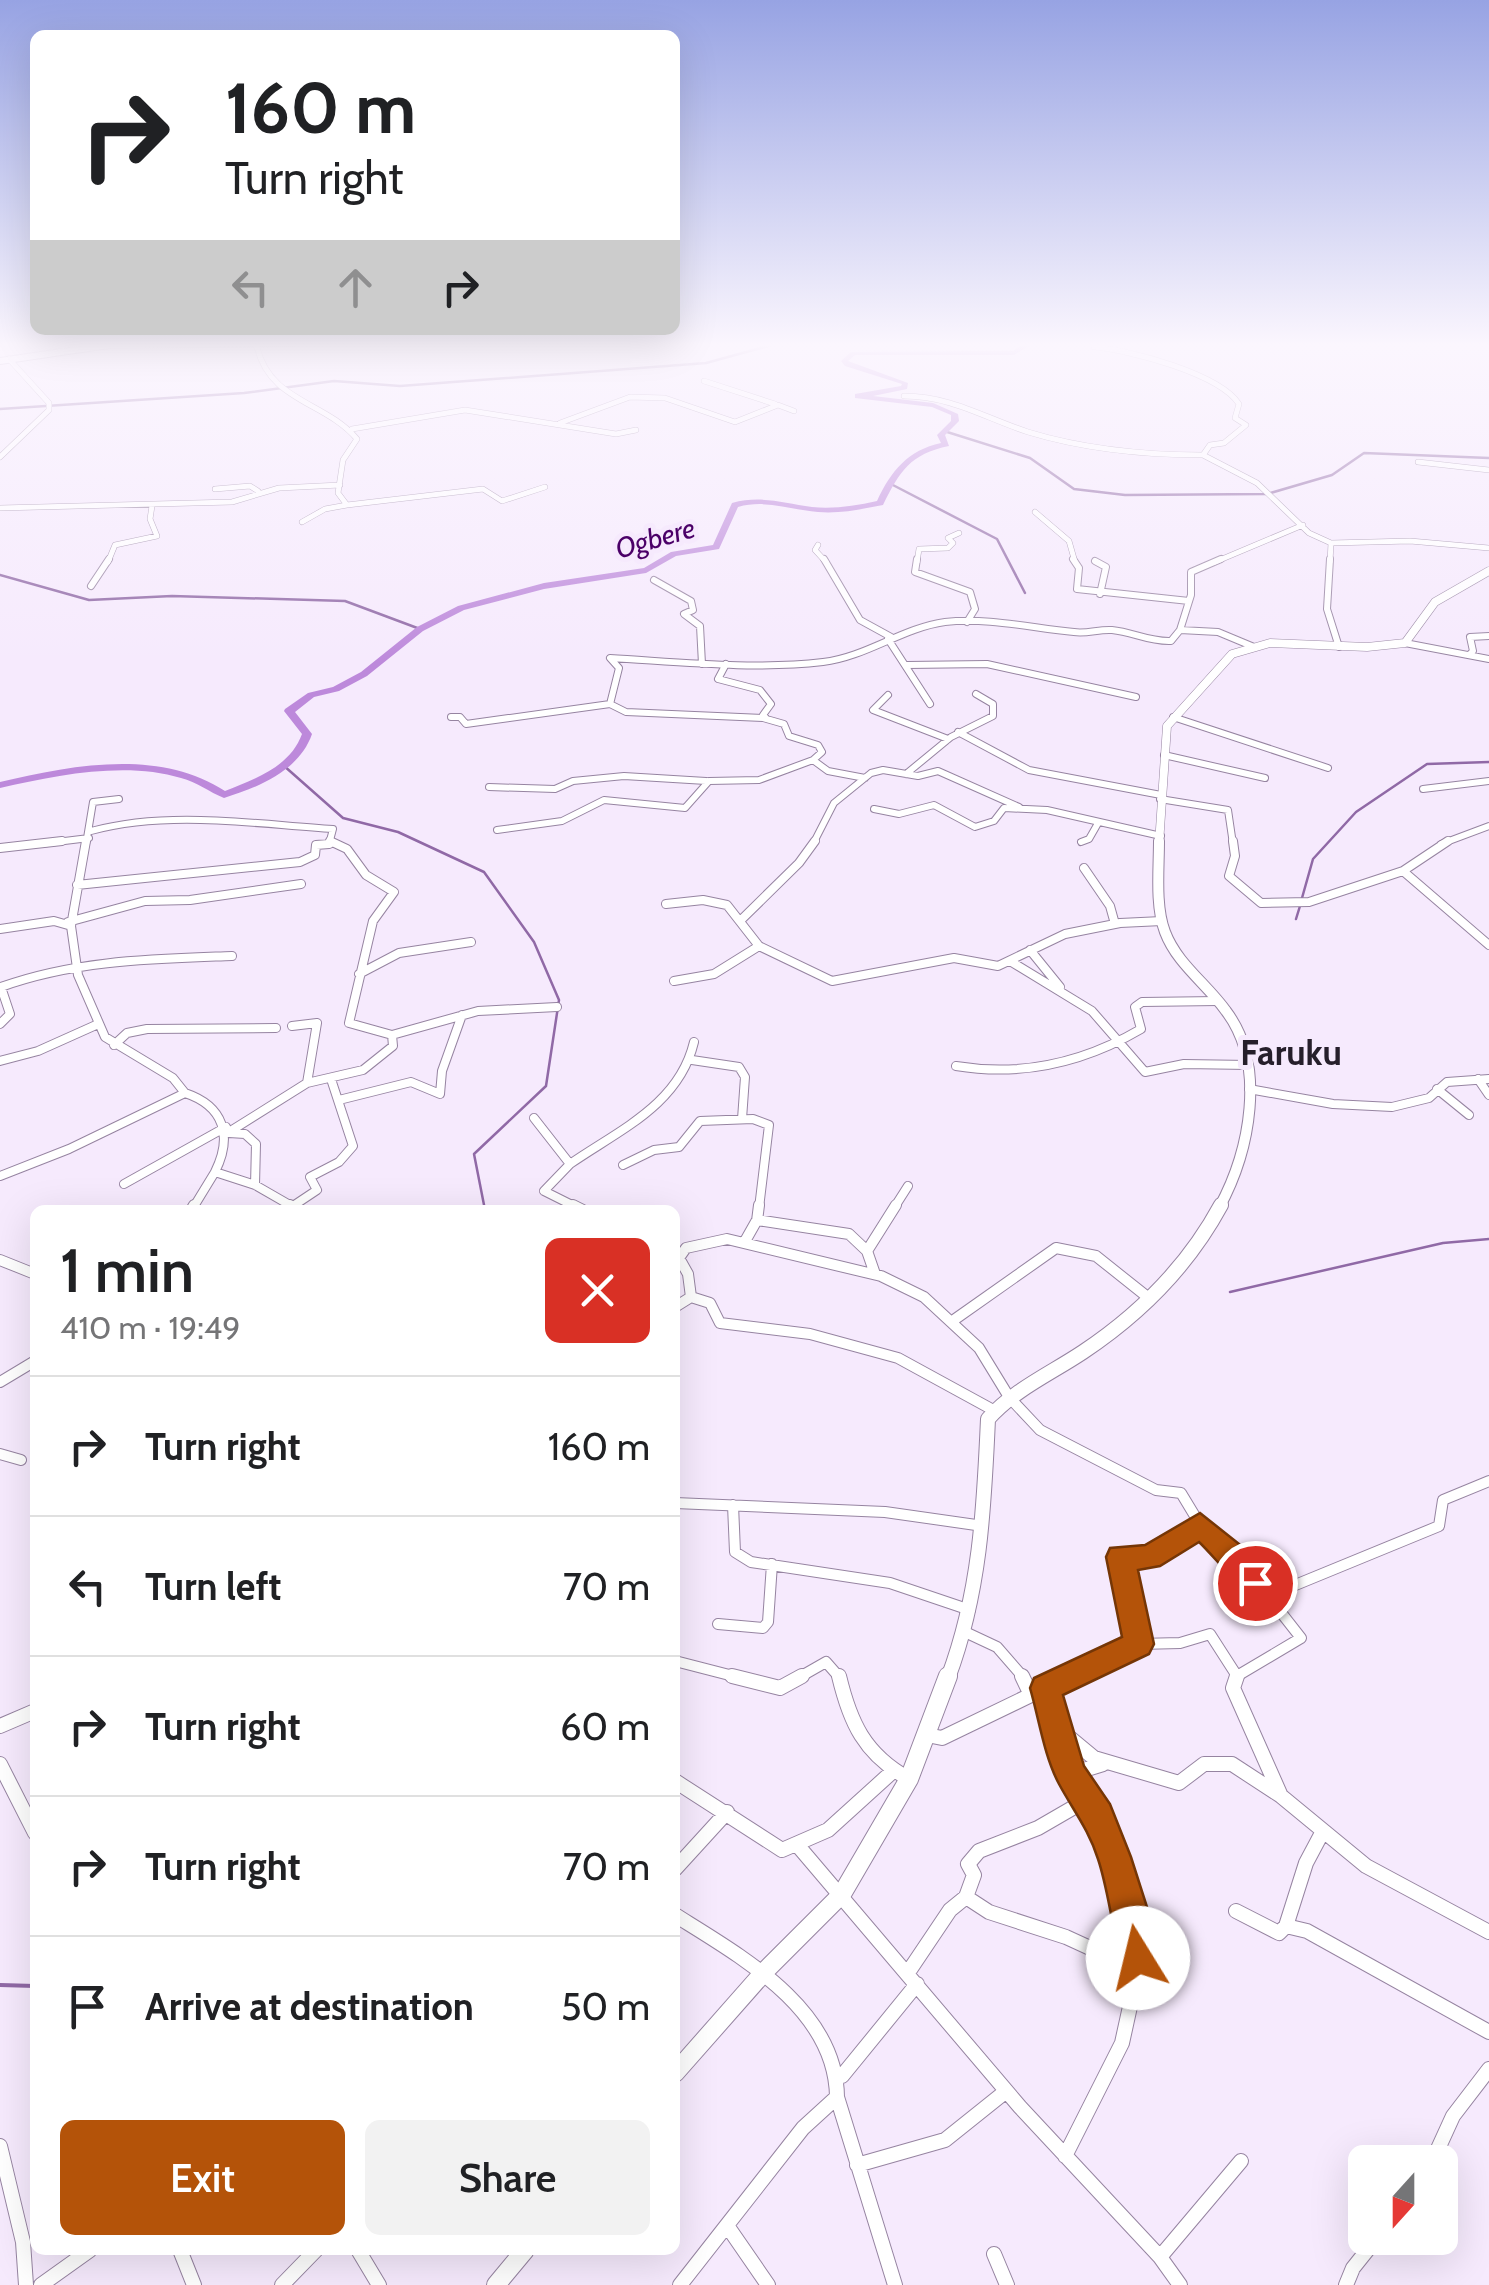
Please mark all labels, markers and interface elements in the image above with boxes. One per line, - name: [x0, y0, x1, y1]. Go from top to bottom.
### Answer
- text: 160 m: [225, 65, 416, 151]
- icon: right: [60, 70, 190, 200]
- text: Turn right: [225, 151, 404, 205]
- icon: left: [223, 260, 278, 315]
- icon: ahead: [328, 260, 383, 315]
- icon: right: [433, 260, 488, 315]
- water label: Ogbere: [611, 510, 699, 566]
- district label: Faruku: [1240, 1031, 1342, 1074]
- text: 1 min: [60, 1234, 194, 1307]
- button: close: [545, 1238, 650, 1343]
- text: 410 m · 19:49: [60, 1308, 240, 1347]
- icon: right: [60, 1419, 115, 1474]
- text: Turn right: [145, 1423, 301, 1470]
- text: 160 m: [548, 1423, 650, 1470]
- pin: [1213, 1541, 1298, 1626]
- icon: arrive: [1228, 1556, 1283, 1611]
- icon: left: [60, 1559, 115, 1614]
- text: Turn left: [145, 1563, 281, 1610]
- text: 70 m: [563, 1563, 650, 1610]
- icon: right: [60, 1699, 115, 1754]
- text: Turn right: [145, 1703, 301, 1750]
- text: 60 m: [560, 1703, 650, 1750]
- icon: right: [60, 1839, 115, 1894]
- text: Turn right: [145, 1843, 301, 1890]
- text: 70 m: [563, 1843, 650, 1890]
- position arrow: [1086, 1906, 1190, 2010]
- icon: arrive: [60, 1979, 115, 2034]
- text: Arrive at destination: [145, 1983, 474, 2030]
- text: 50 m: [561, 1983, 650, 2030]
- button: Exit: [60, 2120, 345, 2235]
- button: Share: [365, 2120, 650, 2235]
- north arrow: [1348, 2145, 1458, 2255]
- map controls: [1348, 2145, 1458, 2255]

